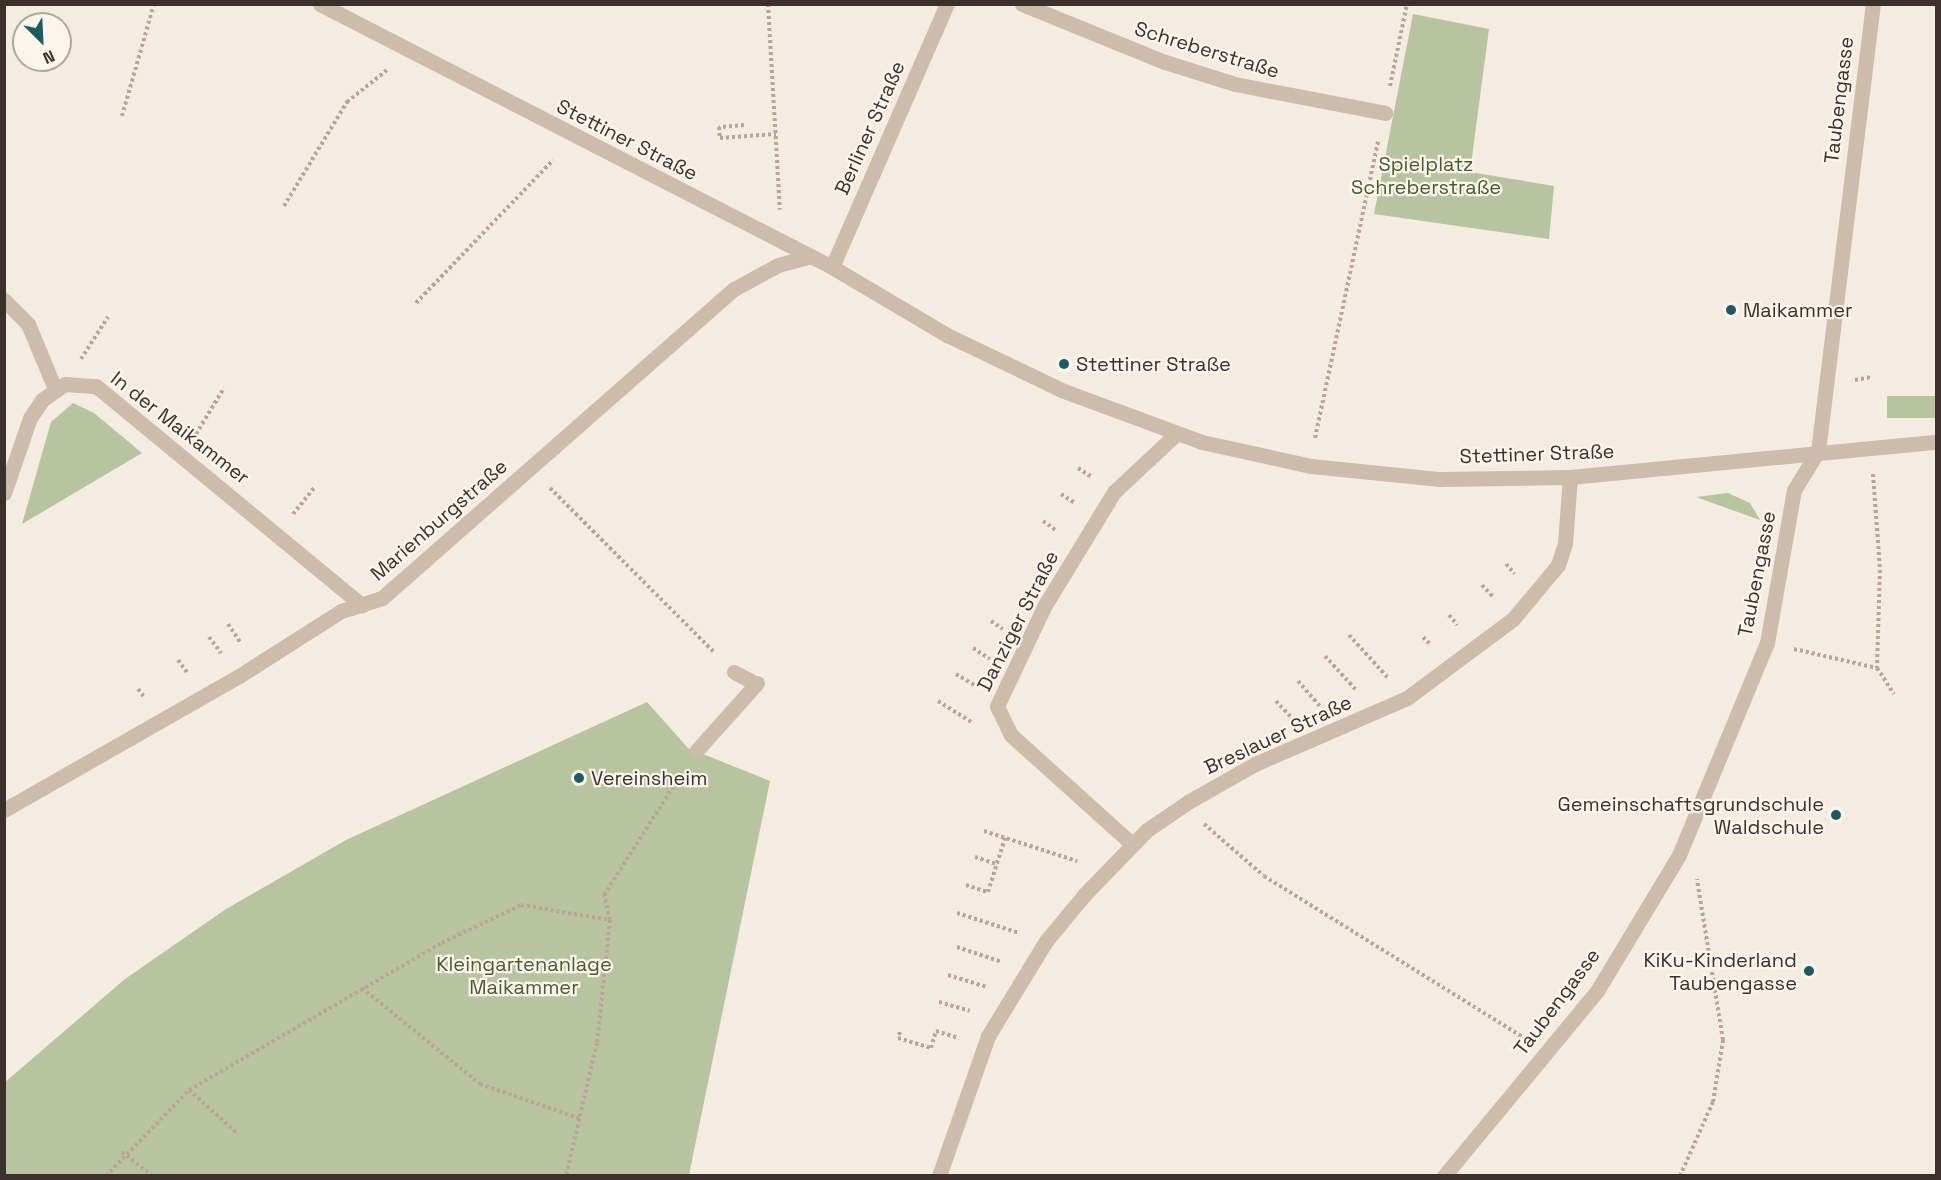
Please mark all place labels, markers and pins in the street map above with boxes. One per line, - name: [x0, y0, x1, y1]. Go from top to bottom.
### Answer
- place label: Maikammer: [1743, 298, 1853, 322]
- marker: Maikammer: [1724, 303, 1738, 317]
- place label: Stettiner Straße: [1076, 352, 1231, 376]
- marker: Stettiner Straße: [1057, 357, 1071, 371]
- place label: Vereinsheim: [591, 766, 707, 790]
- marker: Vereinsheim: [572, 771, 586, 785]
- place label: Gemeinschaftsgrundschule Waldschule: [1558, 792, 1824, 839]
- marker: Gemeinschaftsgrundschule Waldschule: [1829, 808, 1843, 822]
- place label: KiKu-Kinderland Taubengasse: [1643, 948, 1797, 995]
- marker: KiKu-Kinderland Taubengasse: [1802, 964, 1816, 978]

